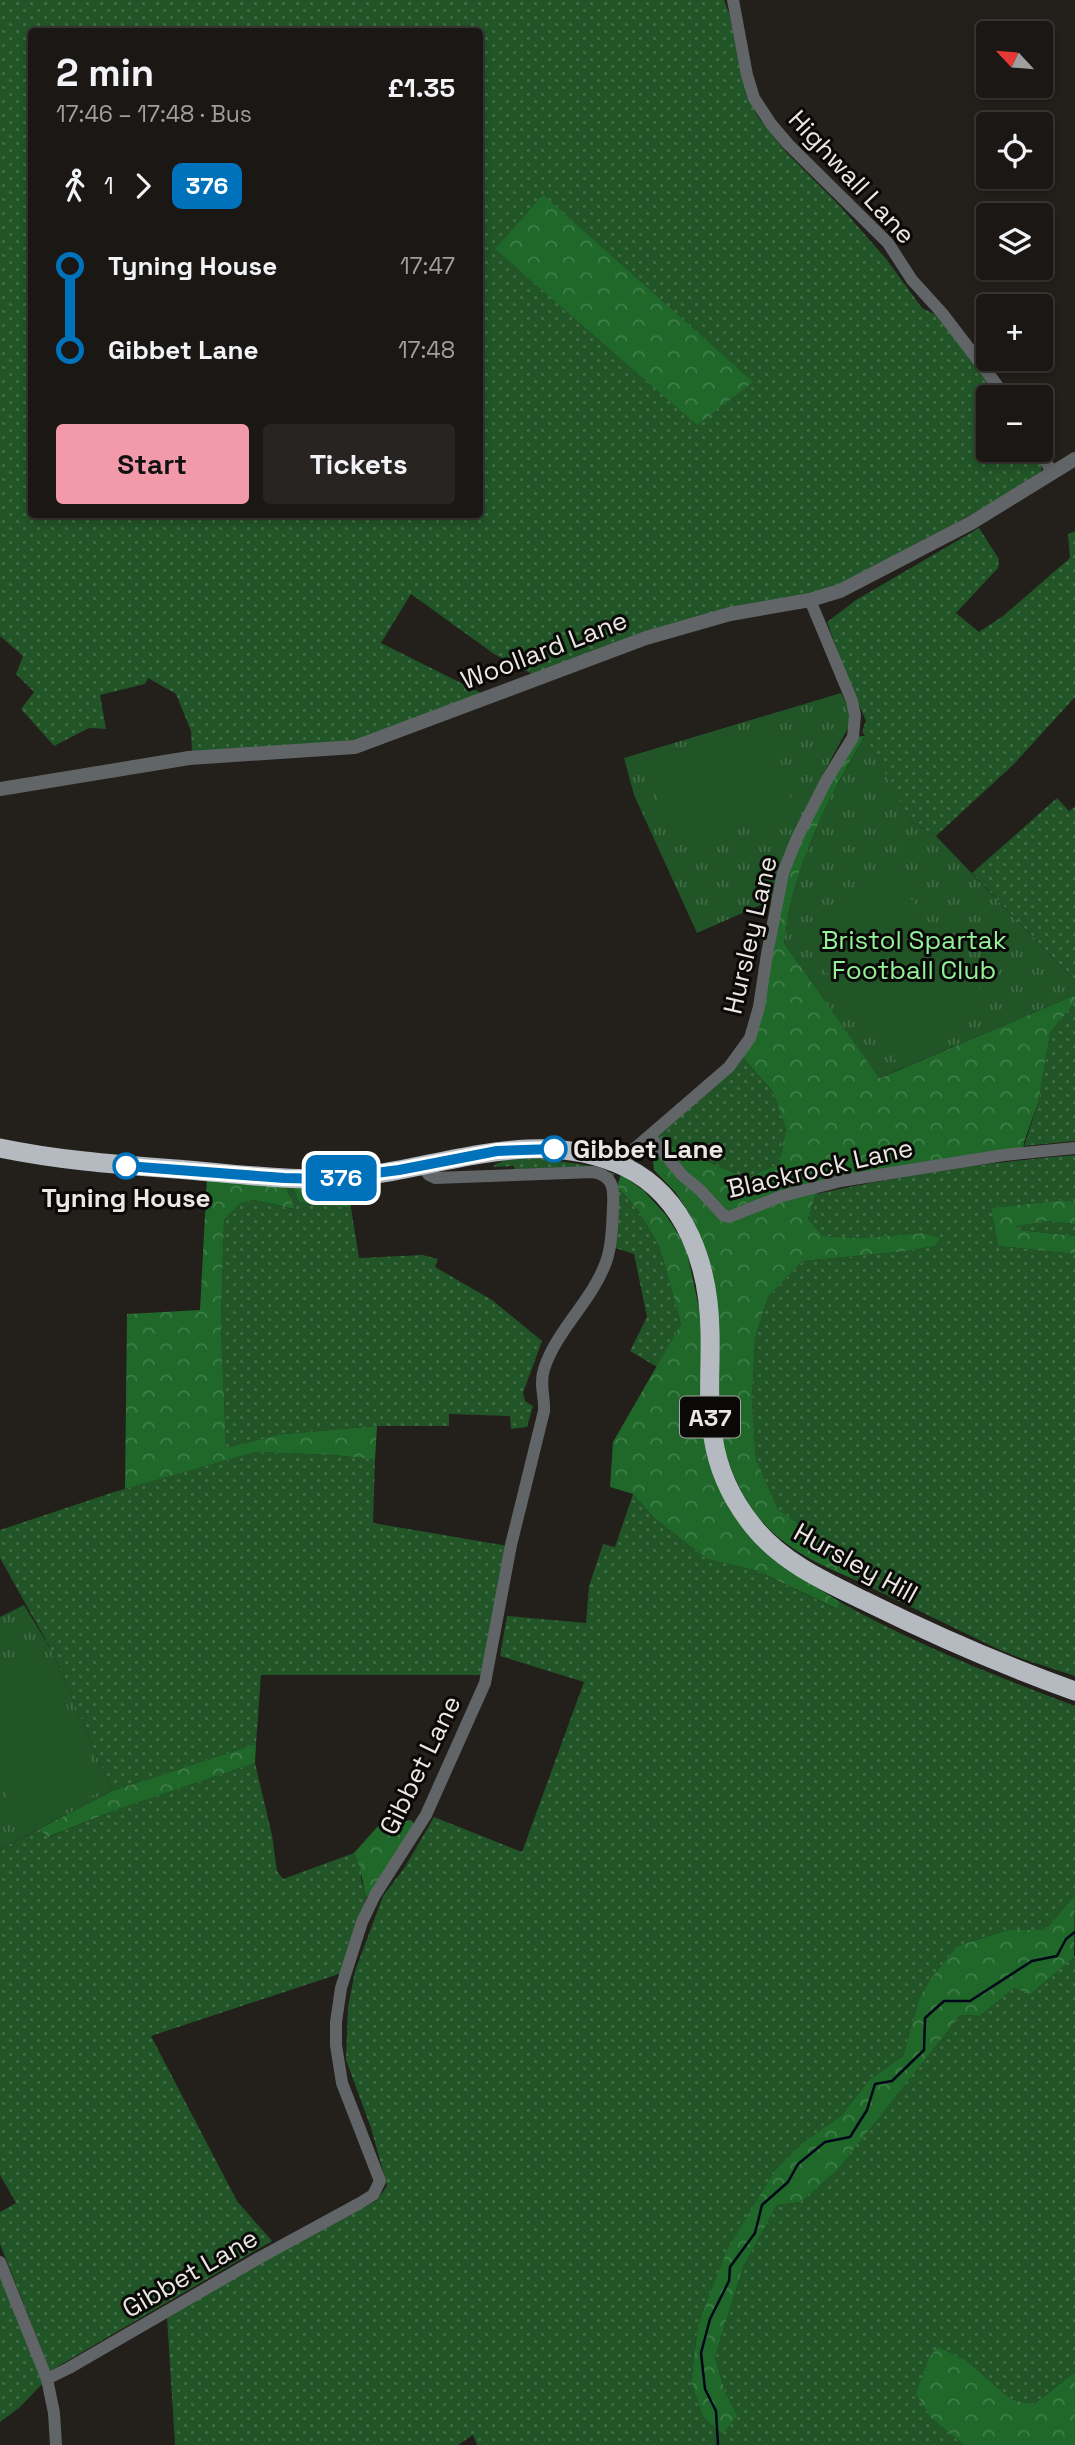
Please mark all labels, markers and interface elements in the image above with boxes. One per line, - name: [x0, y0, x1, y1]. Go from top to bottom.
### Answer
- north arrow: [976, 21, 1054, 98]
- map controls: [976, 21, 1053, 462]
- text: 2 min: [56, 49, 154, 97]
- text: £1.35: [388, 71, 455, 105]
- text: 17:46 – 17:48 · Bus: [56, 99, 252, 129]
- street label: Highwall Lane: [781, 103, 923, 251]
- button: locate: [976, 112, 1053, 189]
- icon: walk: [56, 167, 94, 205]
- icon: forward: [124, 167, 162, 205]
- text: 376: [186, 170, 228, 201]
- text: 1: [104, 171, 114, 201]
- button: layers: [976, 203, 1053, 280]
- text: Tyning House: [108, 249, 277, 283]
- text: 17:47: [400, 251, 455, 281]
- button: +: [976, 294, 1053, 371]
- text: Gibbet Lane: [108, 333, 259, 367]
- text: 17:48: [398, 335, 455, 365]
- button: −: [976, 385, 1053, 462]
- button: Start: [56, 424, 249, 504]
- button: Tickets: [263, 424, 455, 504]
- street label: Woollard Lane: [456, 603, 632, 697]
- street label: Hursley Lane: [715, 853, 785, 1017]
- park label: Bristol Spartak Football Club: [821, 923, 1007, 987]
- street label: Blackrock Lane: [724, 1130, 916, 1206]
- place label: Gibbet Lane: [573, 1132, 724, 1166]
- marker: Gibbet Lane: [541, 1136, 567, 1162]
- marker: Tyning House: [113, 1153, 139, 1179]
- line badge: 376: [301, 1155, 381, 1201]
- text: 376: [320, 1162, 362, 1193]
- place label: Tyning House: [41, 1181, 211, 1215]
- road number: A37: [680, 1396, 740, 1437]
- street label: Hursley Hill: [788, 1515, 924, 1611]
- street label: Gibbet Lane: [372, 1690, 468, 1840]
- street label: Gibbet Lane: [116, 2221, 264, 2325]

